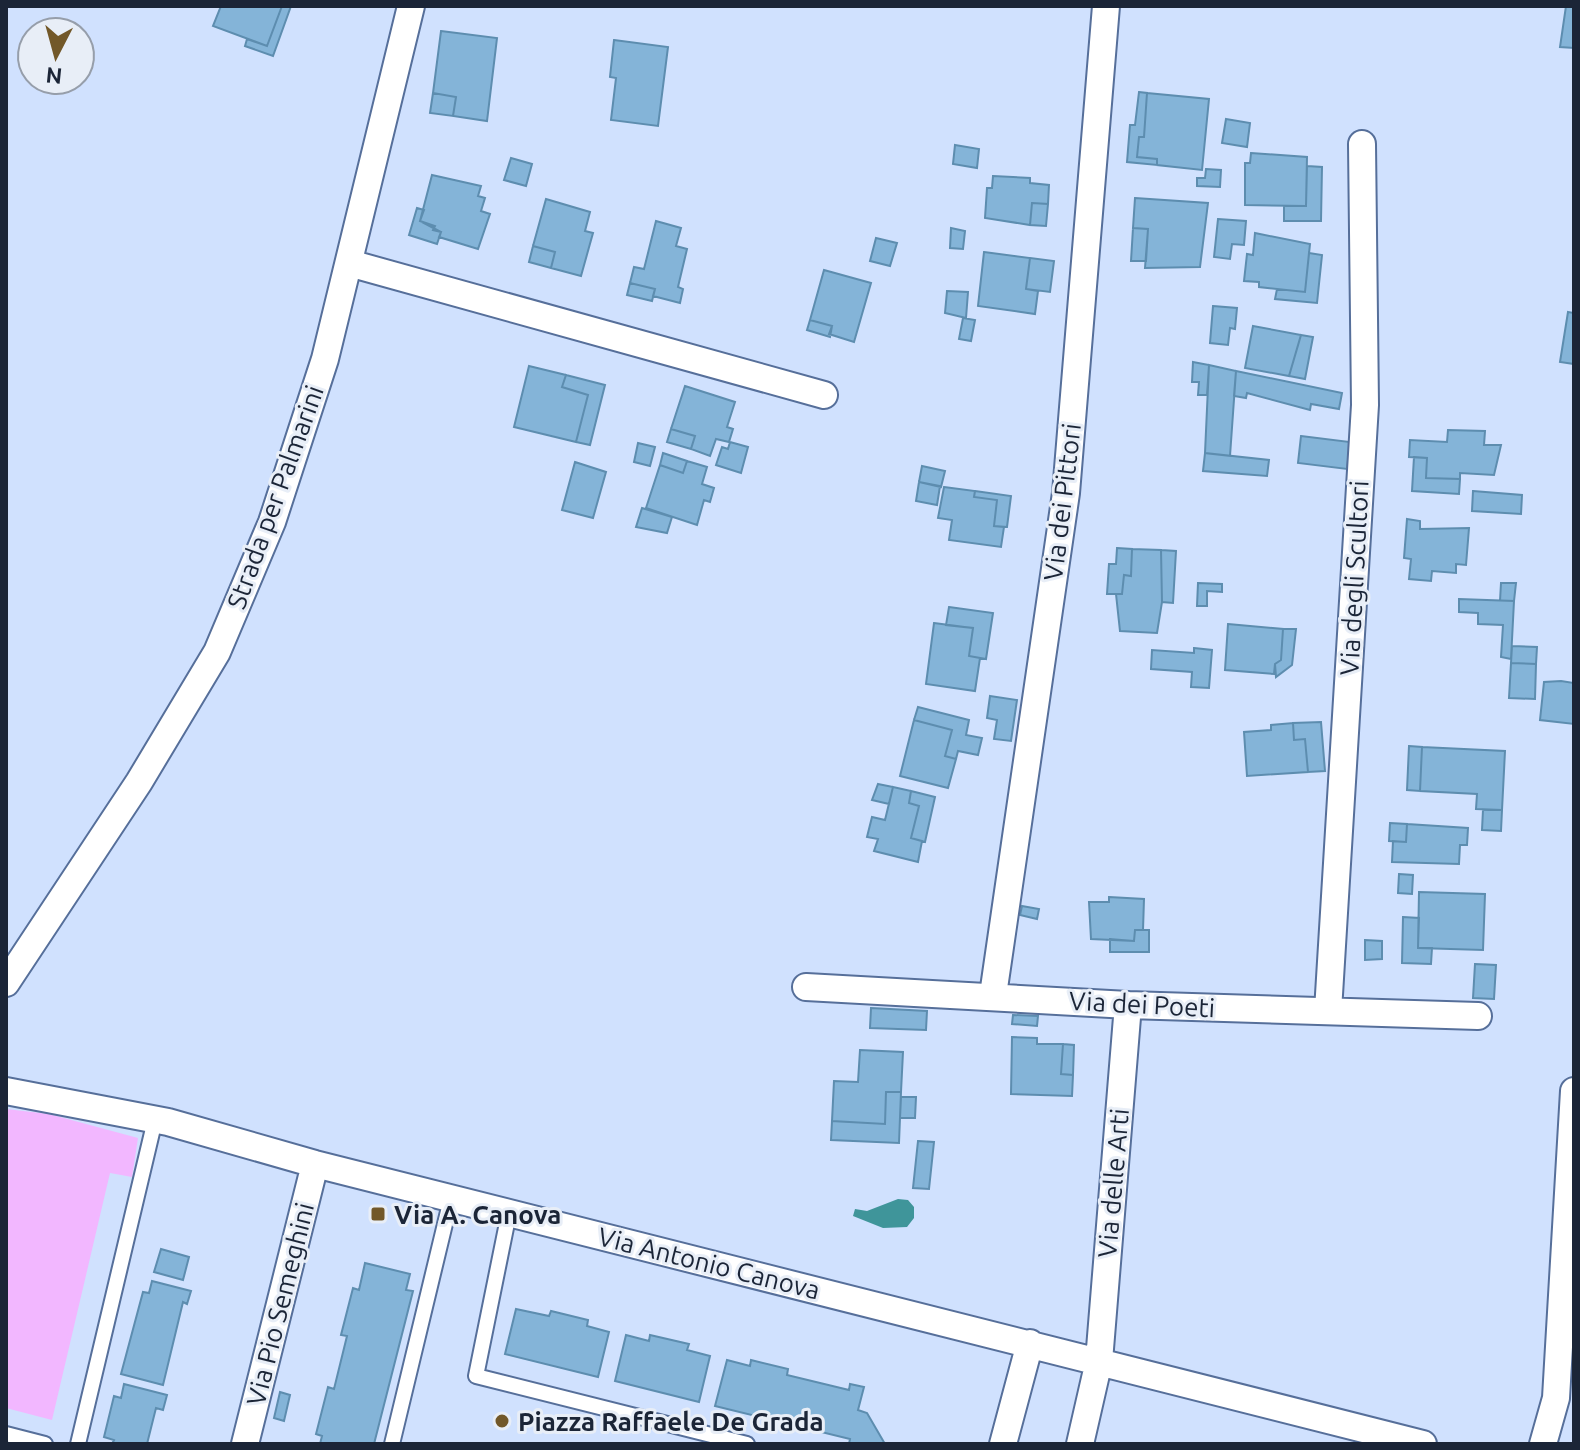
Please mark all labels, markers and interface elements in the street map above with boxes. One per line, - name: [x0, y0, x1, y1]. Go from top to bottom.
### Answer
- north arrow: [16, 16, 96, 96]
- text: N: [44, 63, 63, 90]
- street label: Strada per Palmarini: [221, 381, 329, 613]
- street label: Via dei Pittori: [1038, 422, 1086, 582]
- street label: Via degli Scultori: [1334, 480, 1374, 676]
- street label: Via dei Poeti: [1068, 986, 1216, 1022]
- street label: Via delle Arti: [1092, 1107, 1134, 1259]
- street label: Via Pio Semeghini: [241, 1200, 319, 1408]
- place label: Via A. Canova: [394, 1200, 562, 1229]
- marker: Via A. Canova: [369, 1205, 387, 1223]
- street label: Via Antonio Canova: [595, 1221, 823, 1305]
- place label: Piazza Raffaele De Grada: [518, 1407, 824, 1436]
- marker: Piazza Raffaele De Grada: [493, 1412, 511, 1430]

